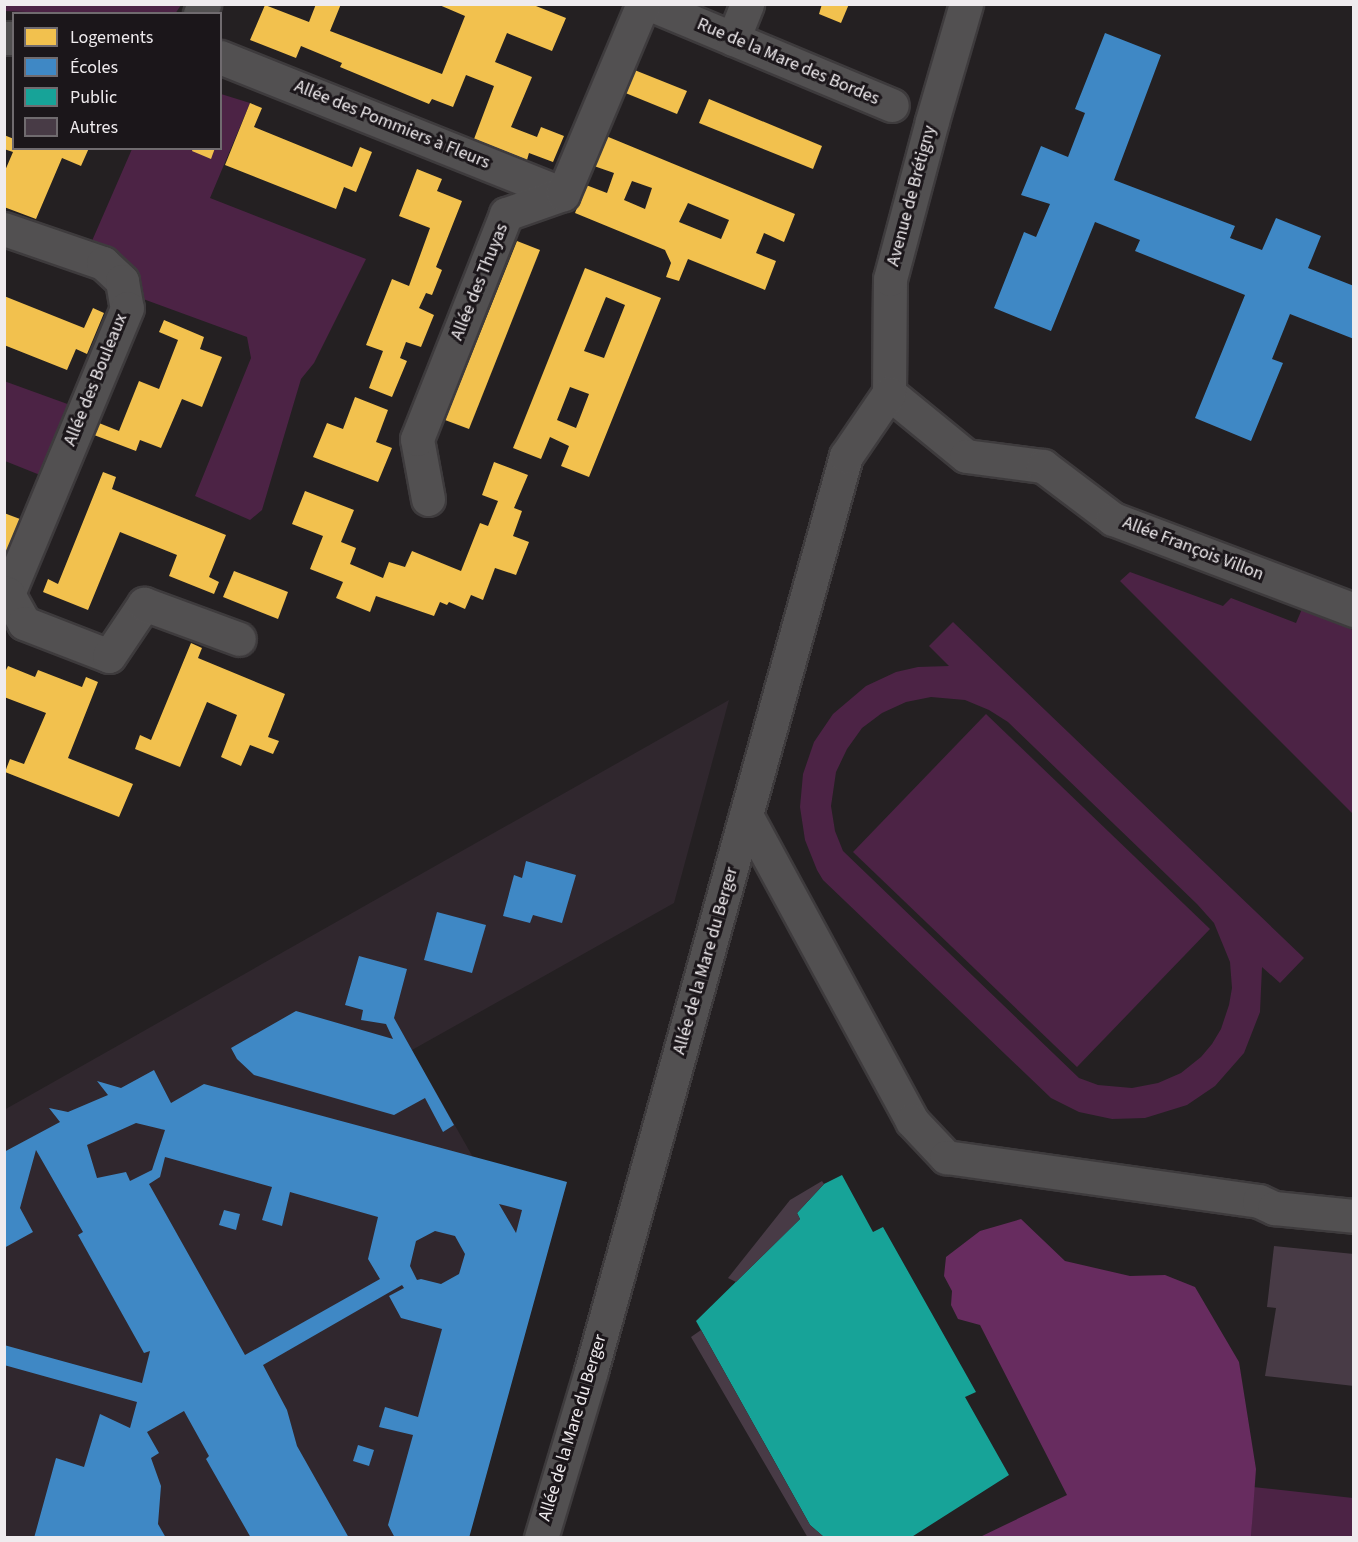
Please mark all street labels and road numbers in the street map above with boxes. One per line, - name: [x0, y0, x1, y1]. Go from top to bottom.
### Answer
- street label: Rue de la Mare des Bordes: [694, 14, 882, 110]
- street label: Allée des Pommiers à Fleurs: [291, 76, 493, 174]
- street label: Avenue de Brétigny: [883, 123, 941, 269]
- street label: Allée des Thuyas: [447, 220, 513, 344]
- street label: Allée des Bouleaux: [60, 311, 132, 449]
- street label: Allée François Villon: [1119, 512, 1267, 586]
- street label: Allée de la Mare du Berger: [669, 865, 743, 1057]
- street label: Allée de la Mare du Berger: [534, 1332, 612, 1524]

